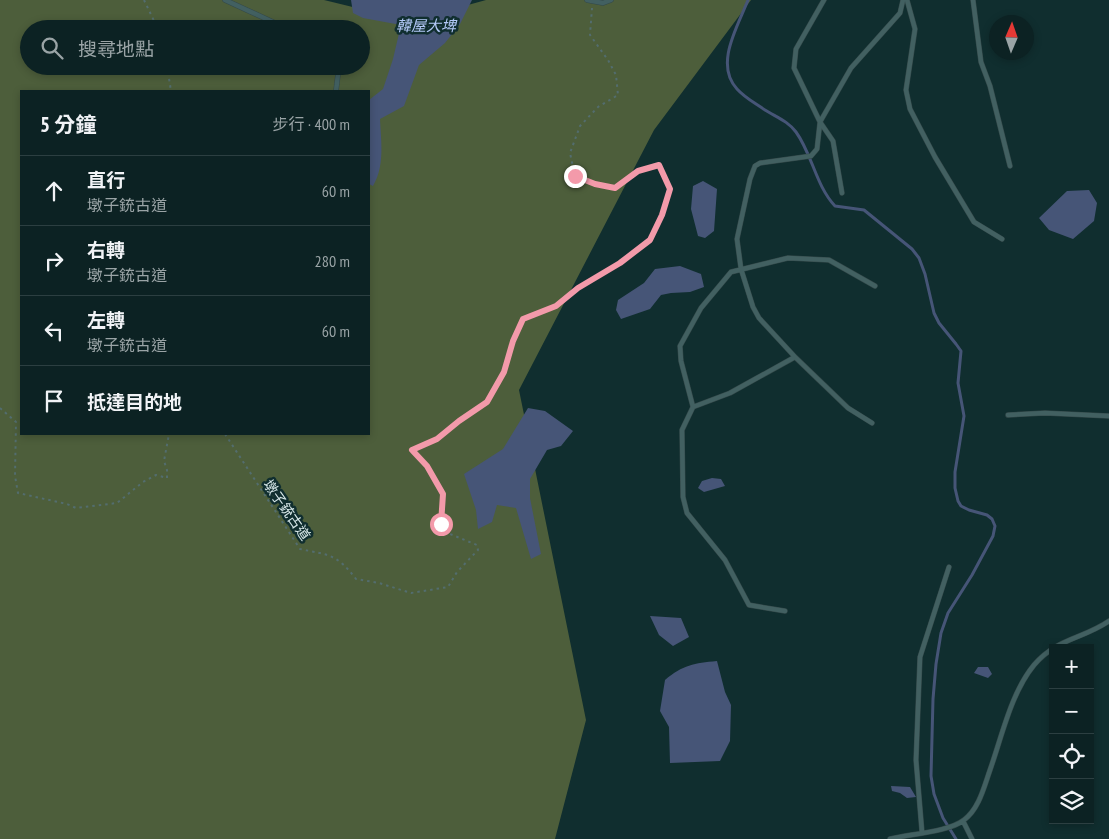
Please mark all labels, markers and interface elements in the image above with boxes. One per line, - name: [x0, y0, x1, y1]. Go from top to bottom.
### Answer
- north arrow: [989, 15, 1034, 60]
- water label: 韓屋大埤: [396, 16, 458, 35]
- search box: [20, 20, 370, 75]
- icon: search: [38, 34, 66, 62]
- text: 搜尋地點: [78, 37, 154, 61]
- text: 5 分鐘: [40, 111, 96, 138]
- text: 步行 · 400 m: [272, 114, 350, 134]
- route end: [564, 165, 587, 188]
- text: 直行: [87, 168, 125, 192]
- icon: ahead: [40, 177, 68, 205]
- text: 60 m: [322, 181, 350, 201]
- text: 墩子銃古道: [87, 195, 167, 215]
- text: 右轉: [87, 238, 125, 262]
- icon: right: [40, 247, 68, 275]
- text: 280 m: [315, 251, 350, 271]
- text: 墩子銃古道: [87, 265, 167, 285]
- text: 左轉: [87, 308, 125, 332]
- icon: left: [40, 317, 68, 345]
- text: 60 m: [322, 321, 350, 341]
- text: 墩子銃古道: [87, 335, 167, 355]
- icon: arrive: [40, 387, 68, 415]
- text: 抵達目的地: [87, 390, 182, 414]
- street label: 墩子銃古道: [260, 476, 314, 544]
- route start: [430, 513, 453, 536]
- map controls: [1049, 644, 1094, 824]
- button: +: [1049, 644, 1094, 689]
- button: −: [1049, 689, 1094, 734]
- button: locate: [1049, 734, 1094, 779]
- button: layers: [1049, 779, 1094, 824]

